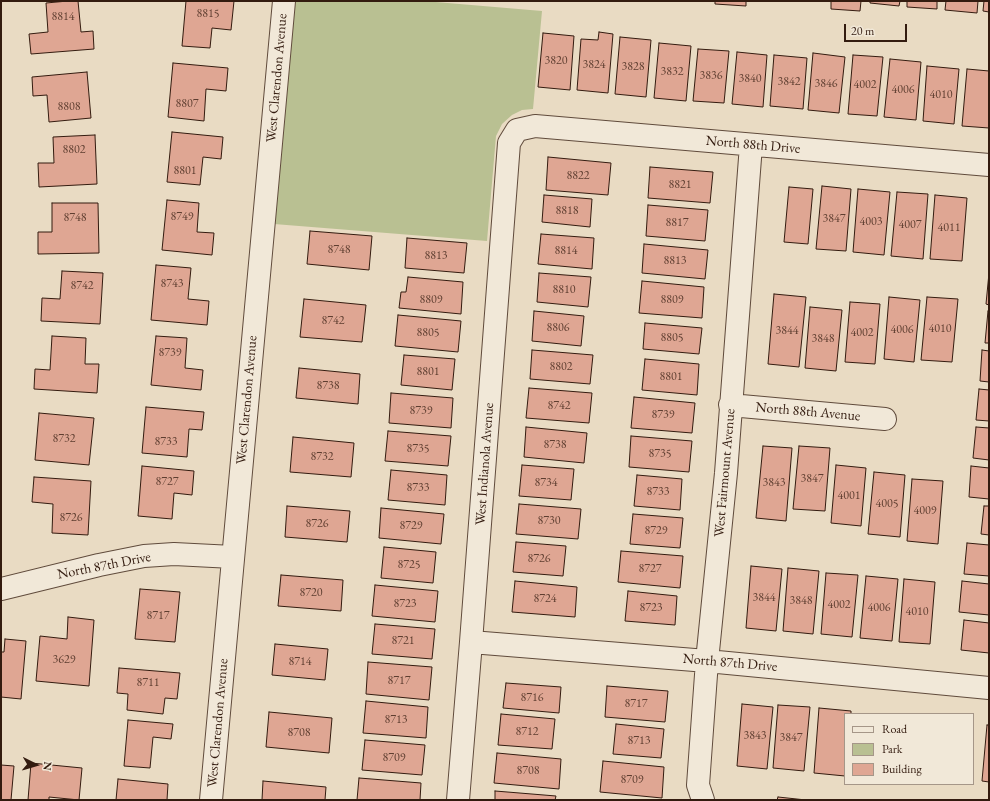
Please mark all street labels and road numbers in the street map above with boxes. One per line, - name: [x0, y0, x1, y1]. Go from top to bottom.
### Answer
- street label: West Clarendon Avenue: [263, 13, 291, 143]
- street label: North 88th Drive: [705, 132, 801, 158]
- street label: West Clarendon Avenue: [233, 335, 261, 465]
- street label: North 88th Avenue: [755, 399, 861, 425]
- street label: West Indianola Avenue: [472, 402, 498, 526]
- street label: West Fairmount Avenue: [711, 408, 739, 538]
- street label: North 87th Drive: [56, 549, 152, 583]
- street label: North 87th Drive: [682, 650, 778, 676]
- street label: West Clarendon Avenue: [204, 658, 232, 788]

